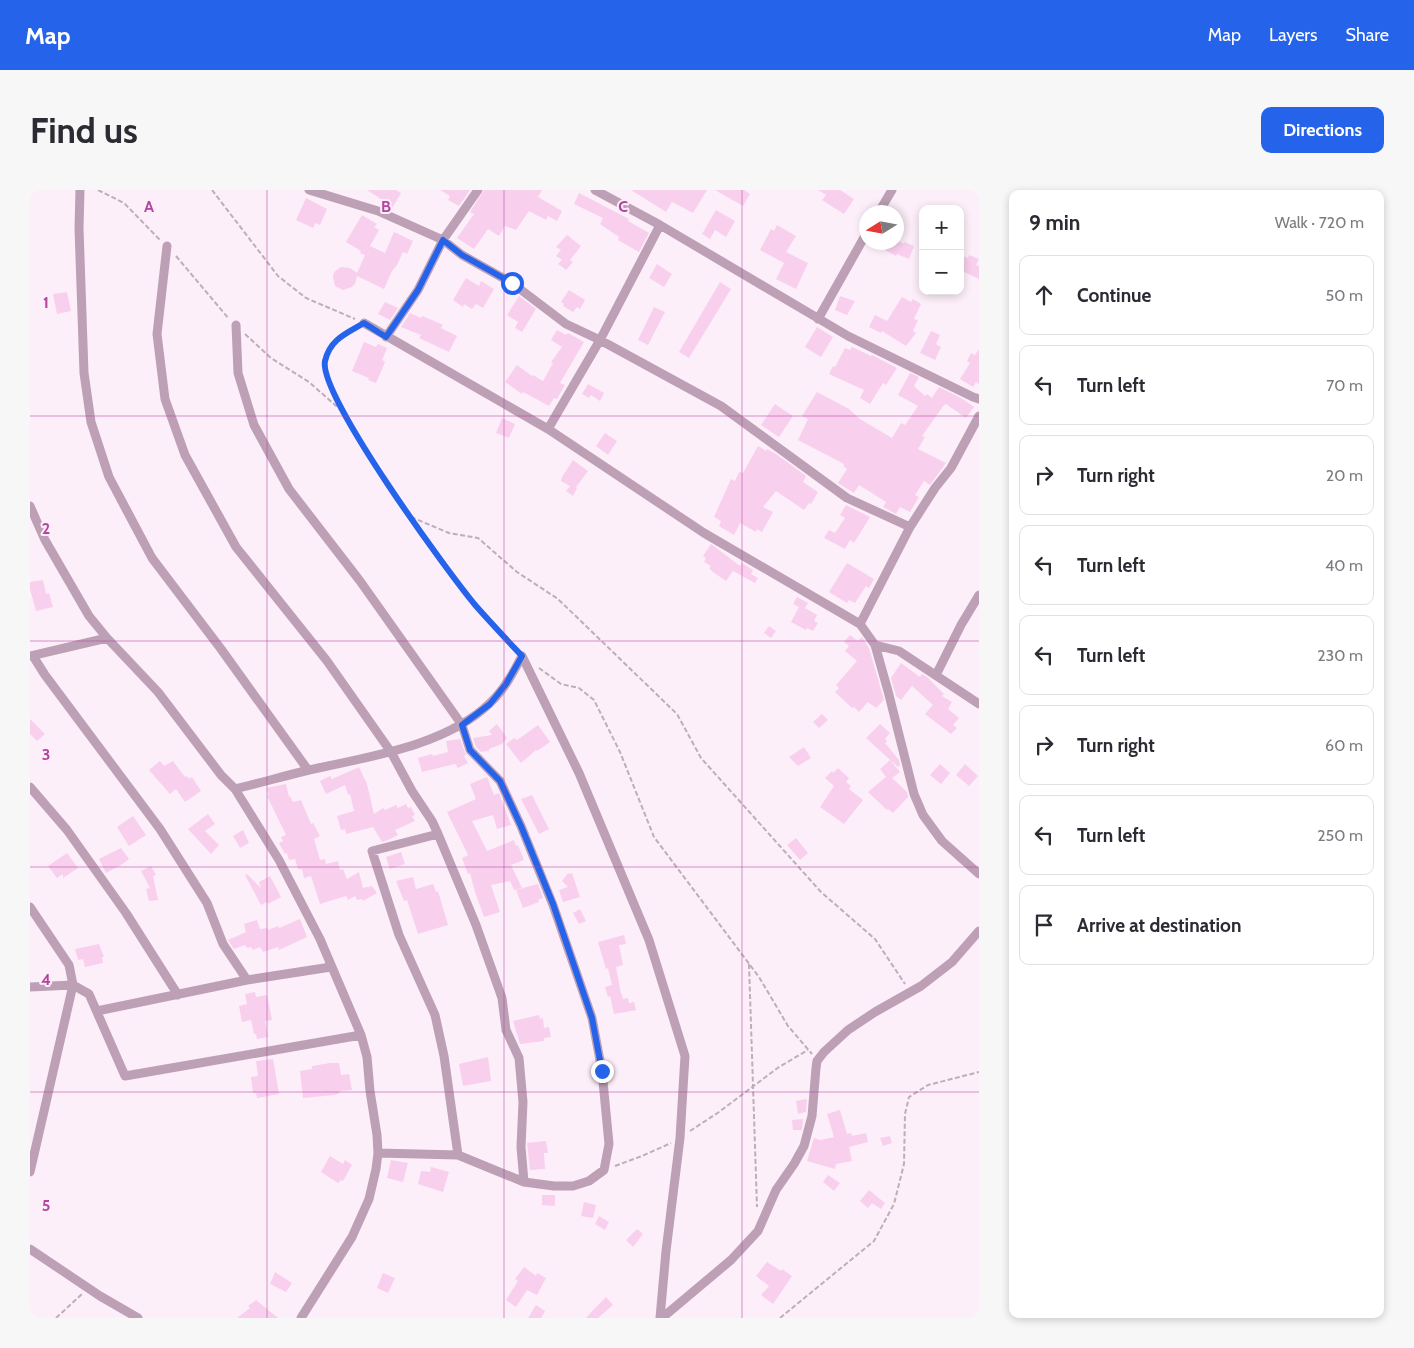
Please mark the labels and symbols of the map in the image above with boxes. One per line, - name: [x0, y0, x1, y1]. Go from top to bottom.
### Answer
- text: A: [144, 197, 154, 216]
- text: B: [381, 197, 391, 216]
- text: C: [618, 197, 628, 216]
- north arrow: [859, 205, 904, 250]
- route start: [501, 272, 524, 295]
- text: 1: [43, 293, 49, 312]
- text: 2: [42, 519, 50, 538]
- text: 3: [42, 745, 50, 764]
- text: 4: [41, 970, 51, 989]
- route end: [591, 1060, 614, 1083]
- text: 5: [42, 1196, 50, 1215]

